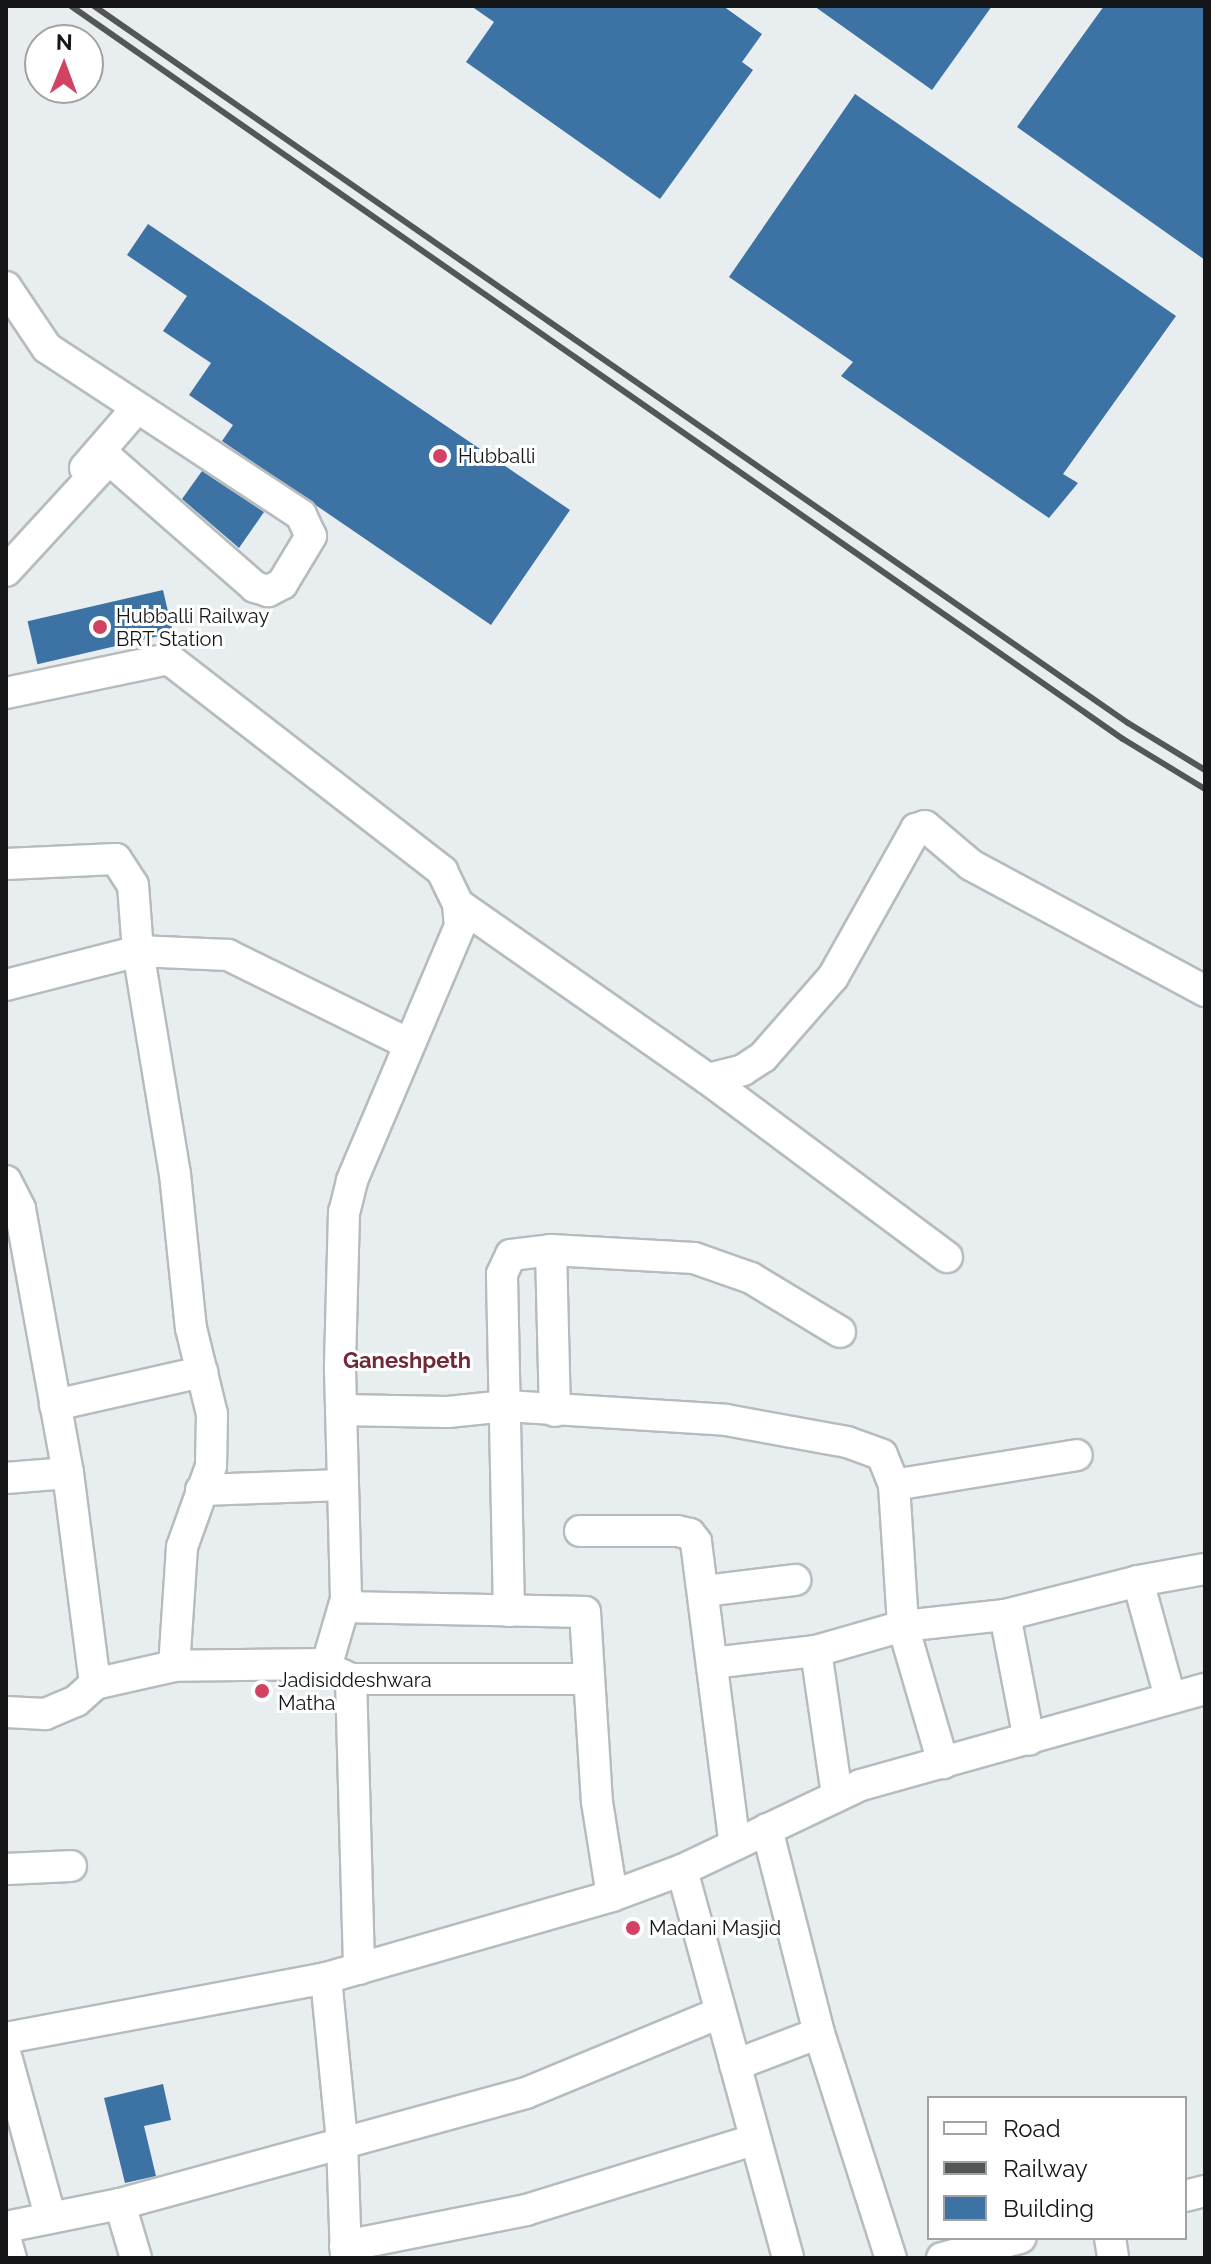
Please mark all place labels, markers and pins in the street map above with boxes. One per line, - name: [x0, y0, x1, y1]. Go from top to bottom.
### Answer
- place label: Hubballi: [458, 444, 535, 468]
- marker: Hubballi: [429, 445, 451, 467]
- place label: Hubballi Railway BRT Station: [116, 604, 269, 651]
- marker: Hubballi Railway BRT Station: [91, 618, 109, 636]
- place label: Jadisiddeshwara Matha: [278, 1668, 432, 1715]
- marker: Jadisiddeshwara Matha: [253, 1682, 271, 1700]
- place label: Madani Masjid: [649, 1916, 781, 1940]
- marker: Madani Masjid: [624, 1919, 642, 1937]

